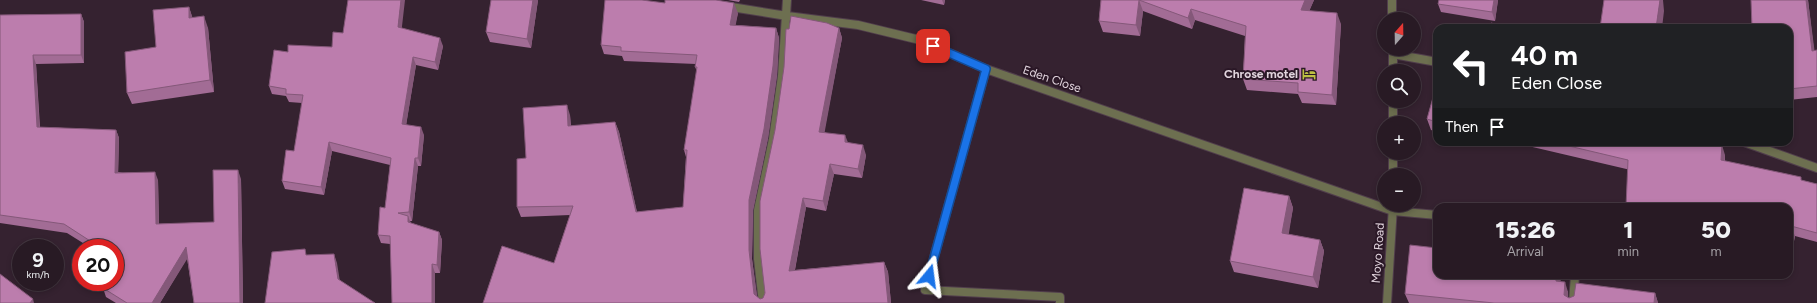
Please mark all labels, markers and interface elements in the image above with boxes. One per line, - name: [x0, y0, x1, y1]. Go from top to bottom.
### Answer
- north arrow: [1377, 12, 1421, 56]
- map controls: [1377, 12, 1421, 212]
- pin: [916, 29, 950, 63]
- icon: arrive: [922, 35, 944, 57]
- text: 40 m: [1511, 38, 1578, 72]
- icon: left: [1445, 40, 1497, 92]
- street label: Eden Close: [1021, 62, 1083, 96]
- button: search: [1377, 64, 1421, 108]
- hotel icon: Chrose motel: [1301, 66, 1317, 82]
- place label: Chrose motel: [1224, 67, 1298, 81]
- text: Eden Close: [1511, 72, 1602, 94]
- button: +: [1377, 116, 1421, 160]
- icon: arrive: [1486, 116, 1508, 138]
- text: Then: [1445, 118, 1478, 136]
- button: −: [1377, 168, 1421, 212]
- text: 15:26: [1495, 215, 1555, 244]
- text: 1: [1623, 215, 1633, 244]
- text: 50: [1701, 215, 1731, 244]
- street label: Moyo Road: [1369, 222, 1387, 284]
- speed limit sign: 20: [72, 239, 124, 291]
- text: Arrival: [1507, 244, 1544, 259]
- text: min: [1618, 244, 1639, 259]
- text: m: [1710, 244, 1721, 259]
- text: 9: [32, 248, 44, 272]
- position arrow: [908, 255, 950, 297]
- text: km/h: [27, 268, 49, 281]

